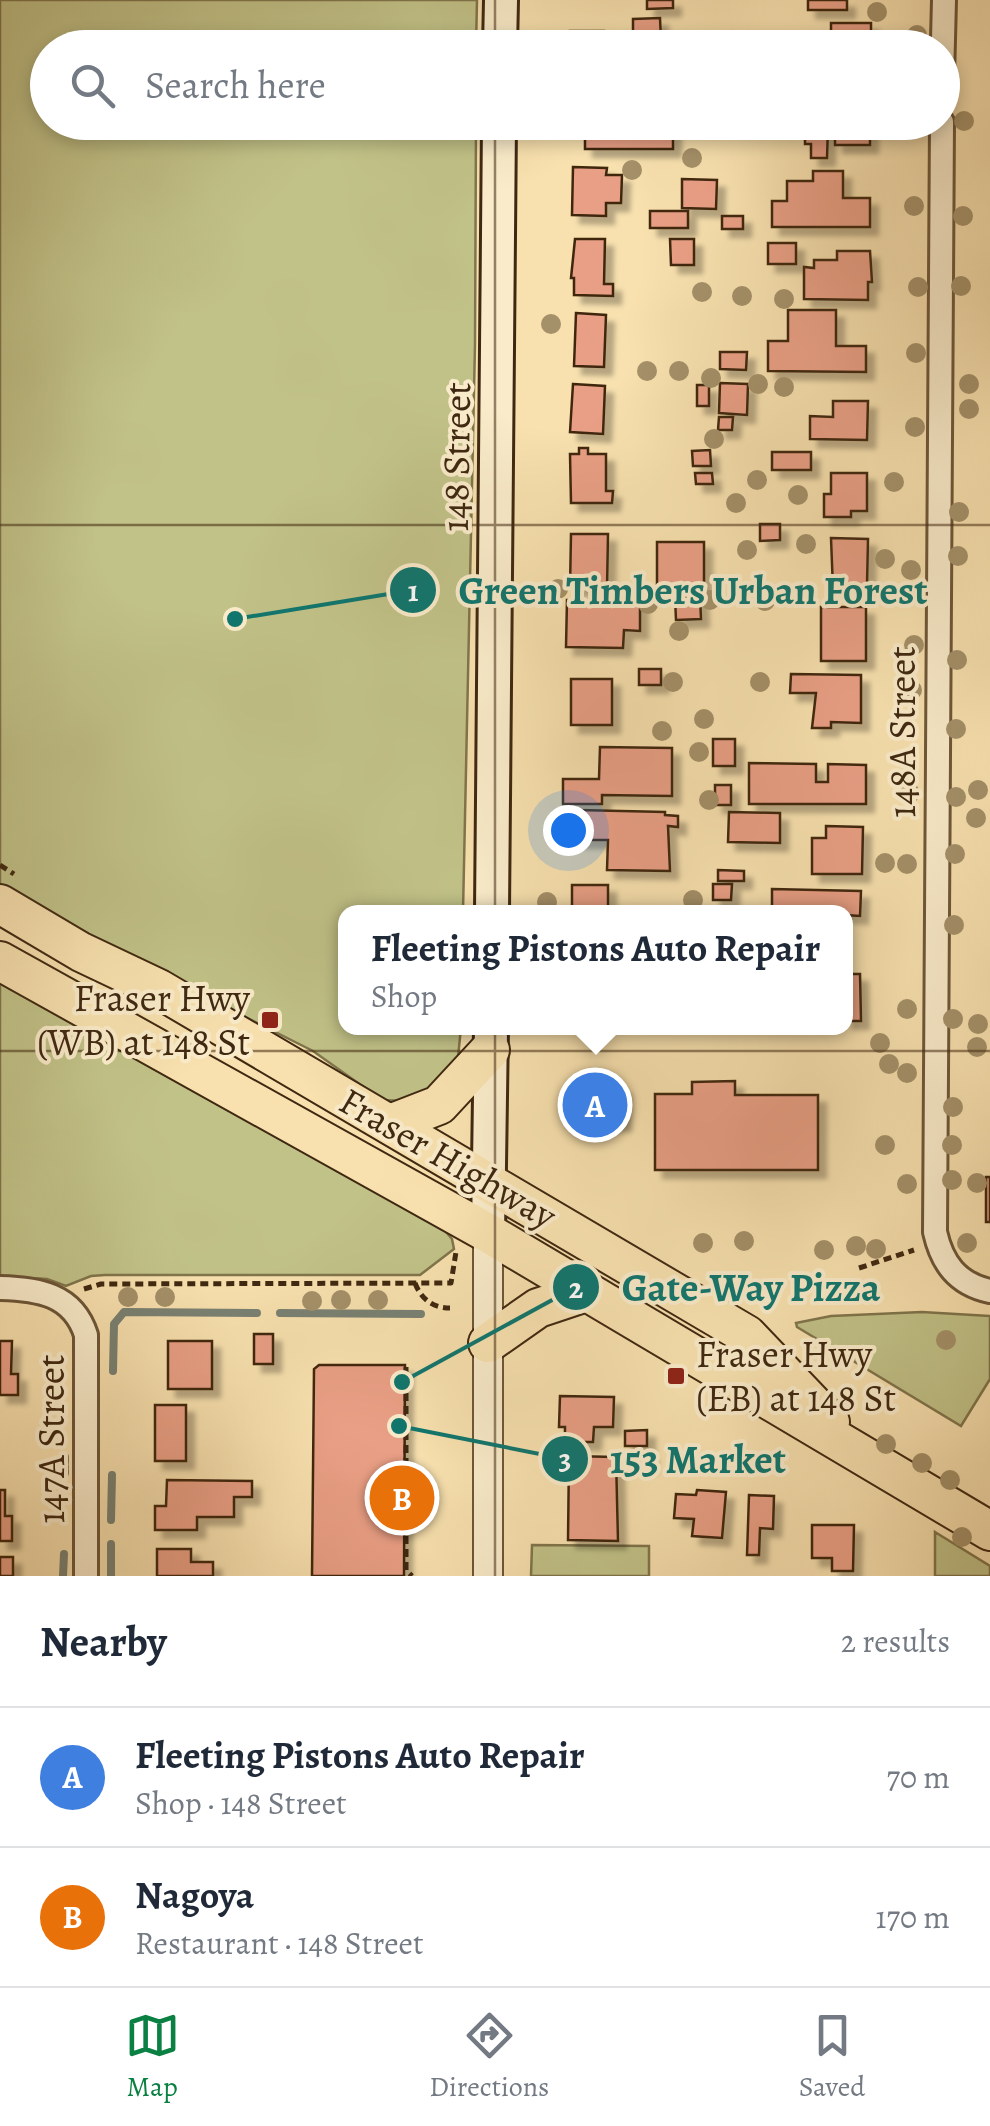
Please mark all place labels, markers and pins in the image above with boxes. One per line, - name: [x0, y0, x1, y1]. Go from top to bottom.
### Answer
- callout: Green Timbers Urban Forest: [388, 555, 947, 625]
- place label: Fraser Hwy (WB) at 148 St: [37, 972, 251, 1068]
- marker: Fraser Hwy (WB) at 148 St: [259, 1009, 281, 1031]
- pin: A: [562, 1068, 628, 1142]
- callout: Gate-Way Pizza: [551, 1252, 900, 1322]
- place label: Fraser Hwy (EB) at 148 St: [696, 1328, 896, 1424]
- marker: Fraser Hwy (EB) at 148 St: [665, 1365, 687, 1387]
- callout: 153 Market: [540, 1424, 806, 1494]
- pin: B: [370, 1460, 434, 1536]

